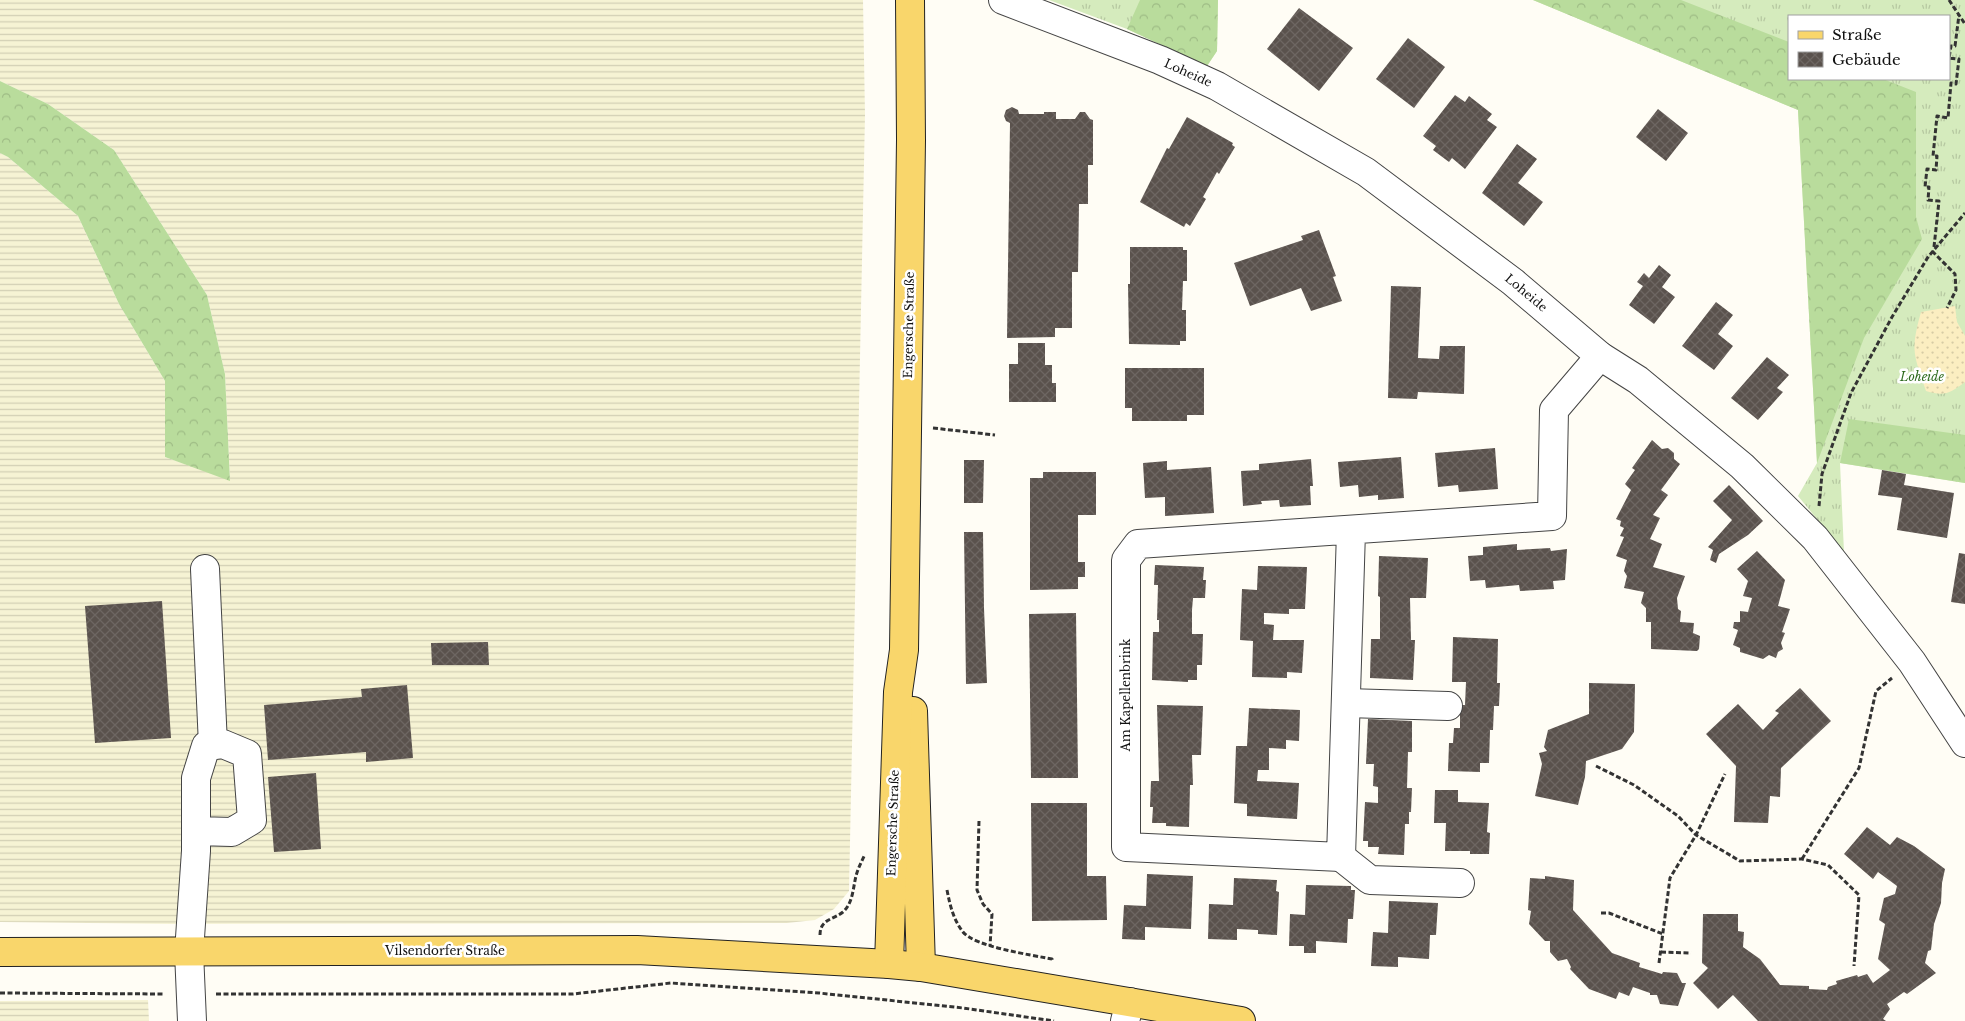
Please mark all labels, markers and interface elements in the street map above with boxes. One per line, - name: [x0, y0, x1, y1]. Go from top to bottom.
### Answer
- legend: [1788, 15, 1950, 80]
- text: Straße: [1832, 25, 1882, 44]
- text: Gebäude: [1832, 50, 1901, 69]
- street label: Loheide: [1162, 55, 1215, 90]
- street label: Engersche Straße: [900, 271, 917, 379]
- street label: Loheide: [1502, 271, 1551, 315]
- park label: Loheide: [1899, 369, 1944, 384]
- street label: Am Kapellenbrink: [1118, 638, 1133, 752]
- street label: Engersche Straße: [883, 769, 902, 877]
- street label: Vilsendorfer Straße: [384, 943, 505, 958]

